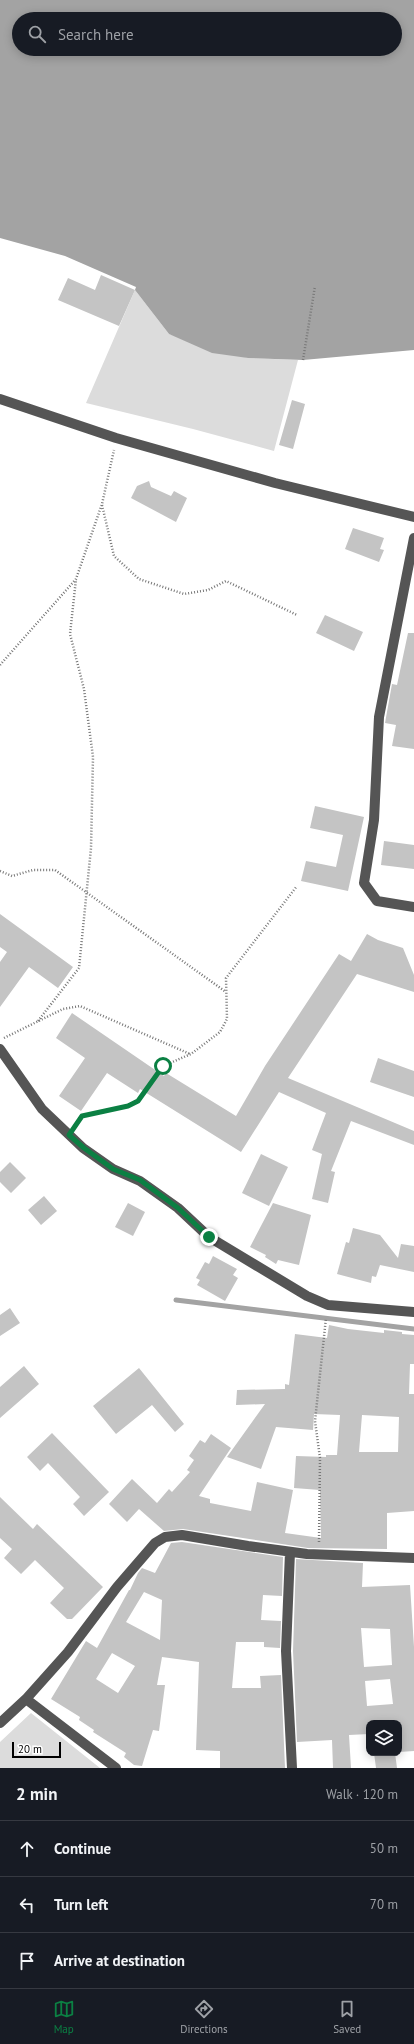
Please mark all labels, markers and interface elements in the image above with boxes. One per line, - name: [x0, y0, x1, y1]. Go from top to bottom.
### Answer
- search box: [12, 12, 402, 56]
- icon: search: [26, 23, 48, 45]
- text: Search here: [58, 25, 134, 44]
- route start: [154, 1057, 172, 1075]
- route end: [200, 1228, 218, 1246]
- map controls: [366, 1720, 402, 1756]
- button: layers: [366, 1720, 402, 1756]
- scale bar: [12, 1740, 61, 1759]
- text: 20 m: [18, 1742, 42, 1756]
- text: 2 min: [16, 1783, 57, 1805]
- text: Walk · 120 m: [326, 1786, 398, 1803]
- icon: ahead: [16, 1838, 38, 1860]
- text: Continue: [54, 1839, 111, 1858]
- text: 50 m: [370, 1840, 398, 1857]
- icon: left: [16, 1894, 38, 1916]
- text: Turn left: [54, 1895, 108, 1914]
- text: 70 m: [370, 1896, 398, 1913]
- icon: arrive: [16, 1950, 38, 1972]
- text: Arrive at destination: [54, 1951, 185, 1970]
- tab: Map: [53, 1998, 75, 2036]
- tab: Directions: [180, 1998, 228, 2036]
- tab: Saved: [333, 1998, 361, 2036]

